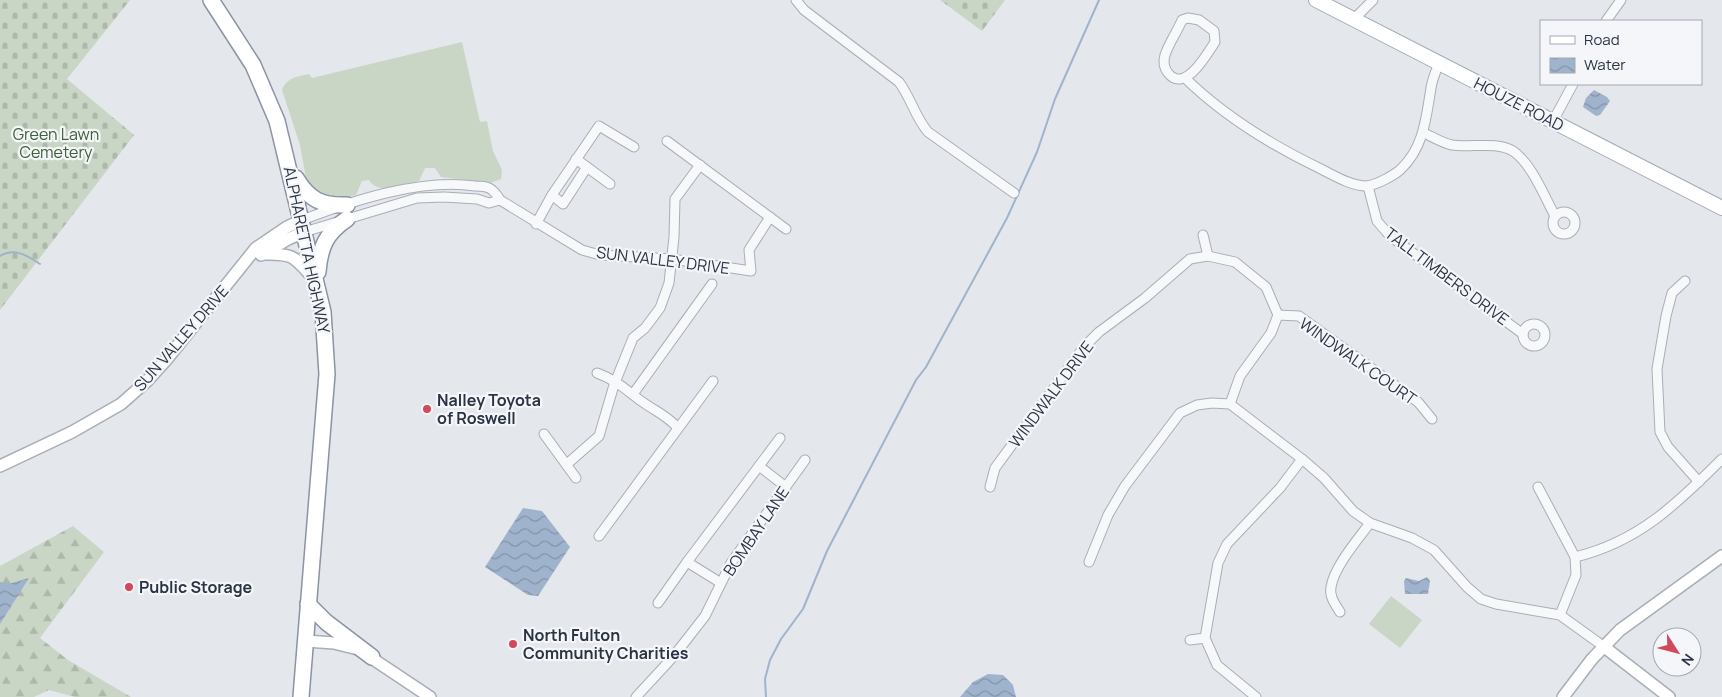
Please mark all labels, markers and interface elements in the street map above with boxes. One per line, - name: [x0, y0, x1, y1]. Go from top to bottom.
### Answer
- legend: [1540, 20, 1702, 85]
- text: Road: [1584, 29, 1620, 50]
- text: Water: [1584, 54, 1626, 75]
- street label: HOUZE ROAD: [1470, 72, 1568, 136]
- park label: Green Lawn Cemetery: [13, 123, 99, 163]
- street label: ALPHARETTA HIGHWAY: [279, 164, 335, 336]
- street label: TALL TIMBERS DRIVE: [1380, 222, 1514, 330]
- street label: SUN VALLEY DRIVE: [595, 241, 731, 279]
- street label: SUN VALLEY DRIVE: [129, 280, 233, 396]
- street label: WINDWALK COURT: [1295, 312, 1421, 410]
- street label: WINDWALK DRIVE: [1004, 336, 1098, 452]
- place label: Nalley Toyota of Roswell: [437, 389, 541, 429]
- marker: Nalley Toyota of Roswell: [421, 403, 433, 415]
- street label: BOMBAY LANE: [718, 482, 794, 580]
- place label: Public Storage: [139, 576, 253, 598]
- marker: Public Storage: [123, 581, 135, 593]
- place label: North Fulton Community Charities: [523, 624, 689, 664]
- north arrow: [1652, 627, 1702, 677]
- marker: North Fulton Community Charities: [507, 638, 519, 650]
- text: N: [1677, 650, 1699, 670]

